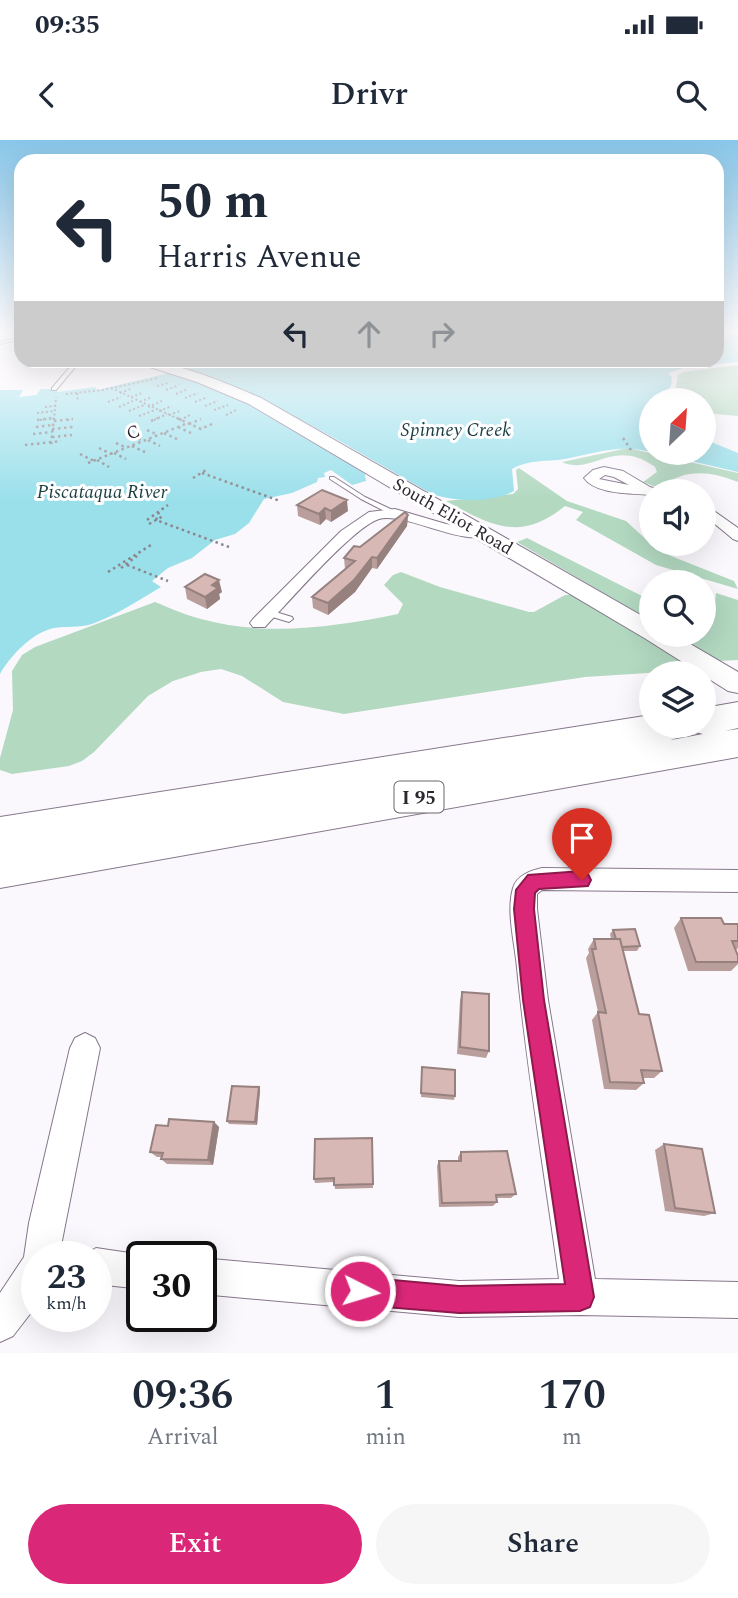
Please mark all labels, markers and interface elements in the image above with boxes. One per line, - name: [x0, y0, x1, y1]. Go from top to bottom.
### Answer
- text: 09:35: [35, 5, 100, 45]
- text: Drivr: [330, 70, 408, 119]
- icon: back: [28, 76, 66, 114]
- icon: search: [672, 76, 710, 114]
- text: 50 m: [157, 165, 268, 240]
- icon: left: [42, 182, 133, 273]
- text: Harris Avenue: [157, 233, 361, 282]
- icon: left: [277, 315, 315, 353]
- icon: ahead: [350, 315, 388, 353]
- icon: right: [423, 315, 461, 353]
- north arrow: [639, 388, 716, 466]
- map controls: [639, 388, 716, 738]
- water label: Spinney Creek: [401, 416, 511, 445]
- street label: C: [122, 417, 144, 447]
- street label: South Eliot Road: [388, 471, 518, 562]
- water label: Piscataqua River: [37, 478, 168, 507]
- button: sound: [639, 479, 716, 556]
- button: search: [639, 570, 716, 647]
- button: layers: [639, 661, 716, 738]
- road number: I 95: [394, 782, 444, 812]
- pin: [552, 808, 612, 880]
- icon: arrive: [563, 819, 601, 857]
- speed limit sign: 30: [126, 1241, 217, 1332]
- text: 23: [47, 1251, 86, 1304]
- position arrow: [323, 1254, 397, 1328]
- text: km/h: [46, 1290, 87, 1317]
- text: 09:36: [132, 1364, 233, 1427]
- text: 1: [374, 1364, 397, 1427]
- text: 170: [538, 1364, 606, 1427]
- text: Arrival: [147, 1420, 219, 1455]
- text: min: [366, 1420, 406, 1455]
- text: m: [562, 1420, 582, 1455]
- button: Exit: [28, 1504, 362, 1584]
- button: Share: [376, 1504, 710, 1584]

